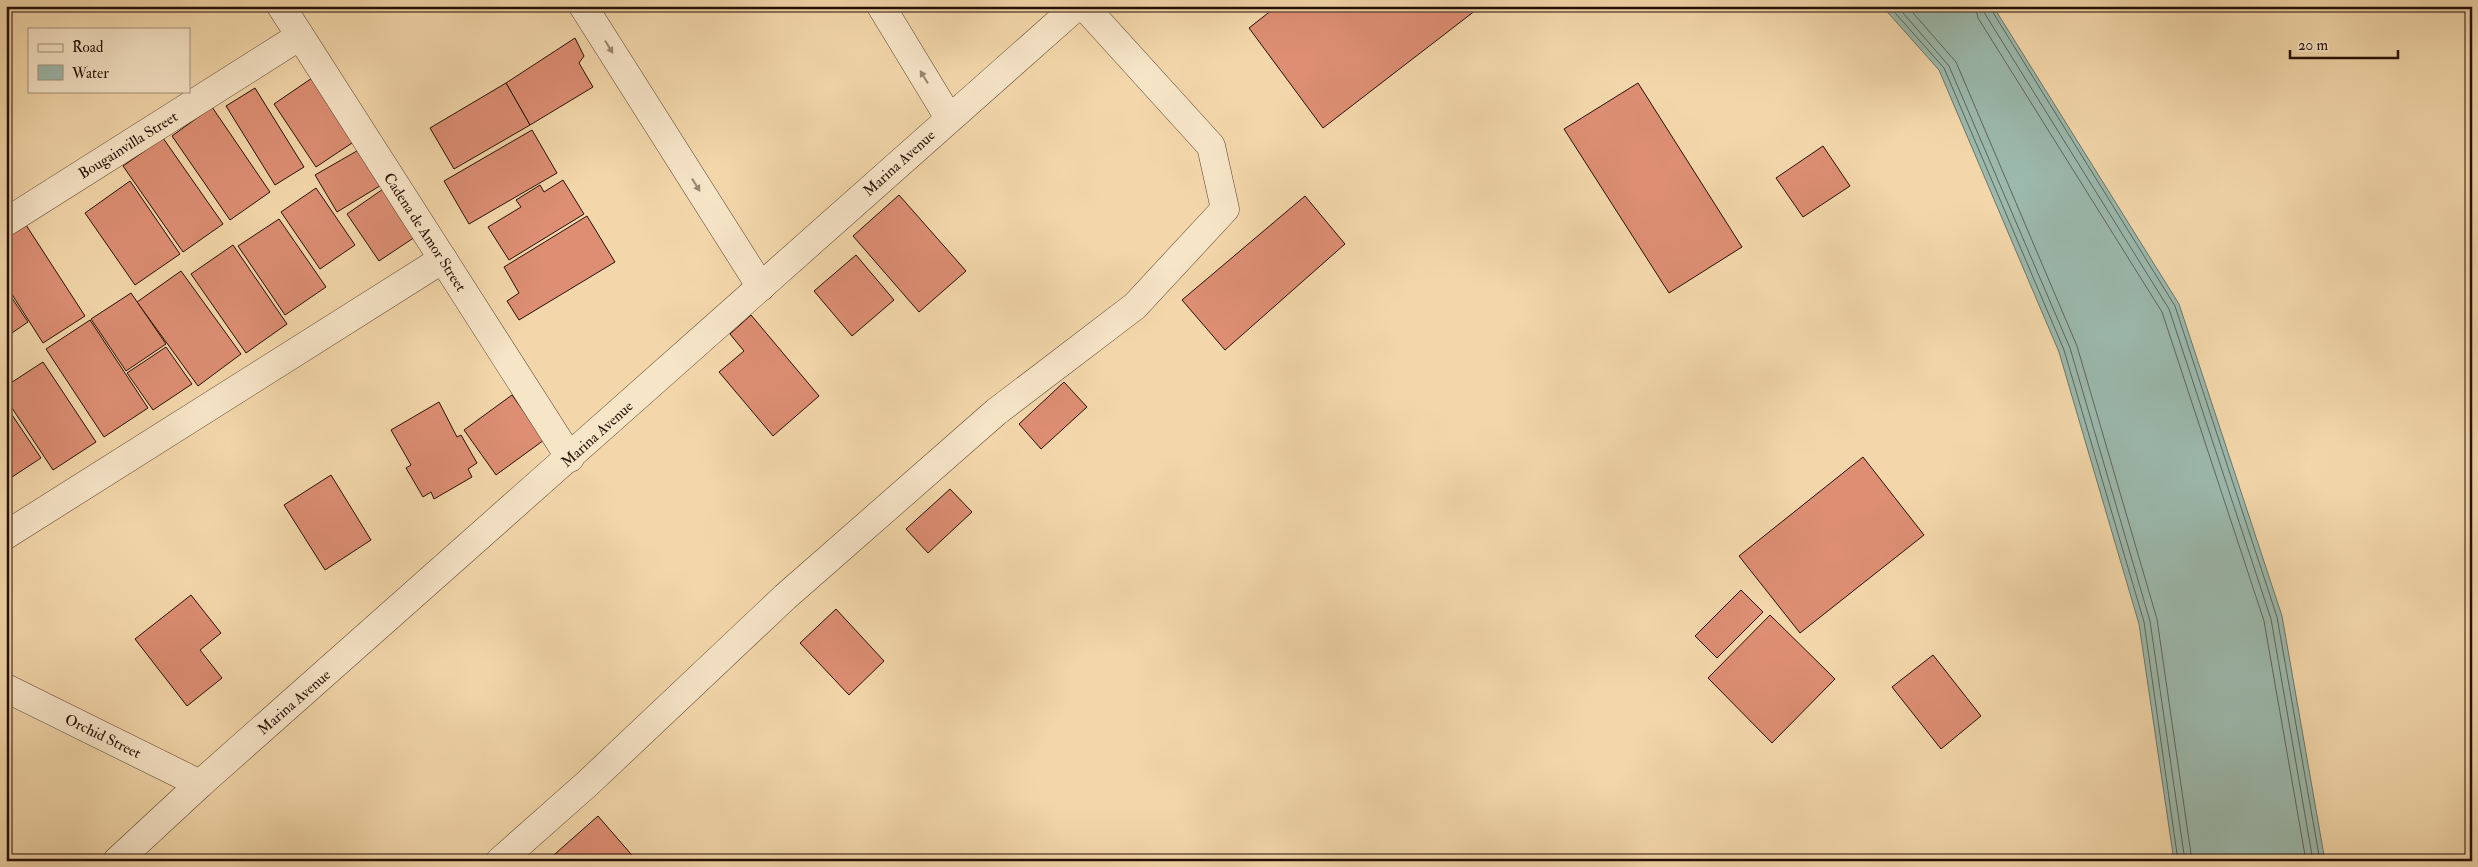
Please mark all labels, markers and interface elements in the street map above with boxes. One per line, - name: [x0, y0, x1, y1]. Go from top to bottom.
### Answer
- legend: [28, 28, 190, 92]
- scale bar: [2290, 28, 2398, 60]
- text: 20 m: [2298, 36, 2328, 55]
- text: Road: [72, 38, 104, 57]
- one-way arrow: [604, 41, 613, 54]
- text: Water: [71, 64, 109, 83]
- one-way arrow: [919, 70, 928, 83]
- street label: Bougainvilla Street: [75, 107, 182, 184]
- street label: Marina Avenue: [859, 126, 939, 201]
- street label: Cadena de Amor Street: [379, 169, 470, 295]
- one-way arrow: [691, 178, 700, 191]
- street label: Marina Avenue: [557, 397, 637, 472]
- street label: Marina Avenue: [254, 665, 335, 739]
- street label: Orchid Street: [62, 710, 144, 763]

